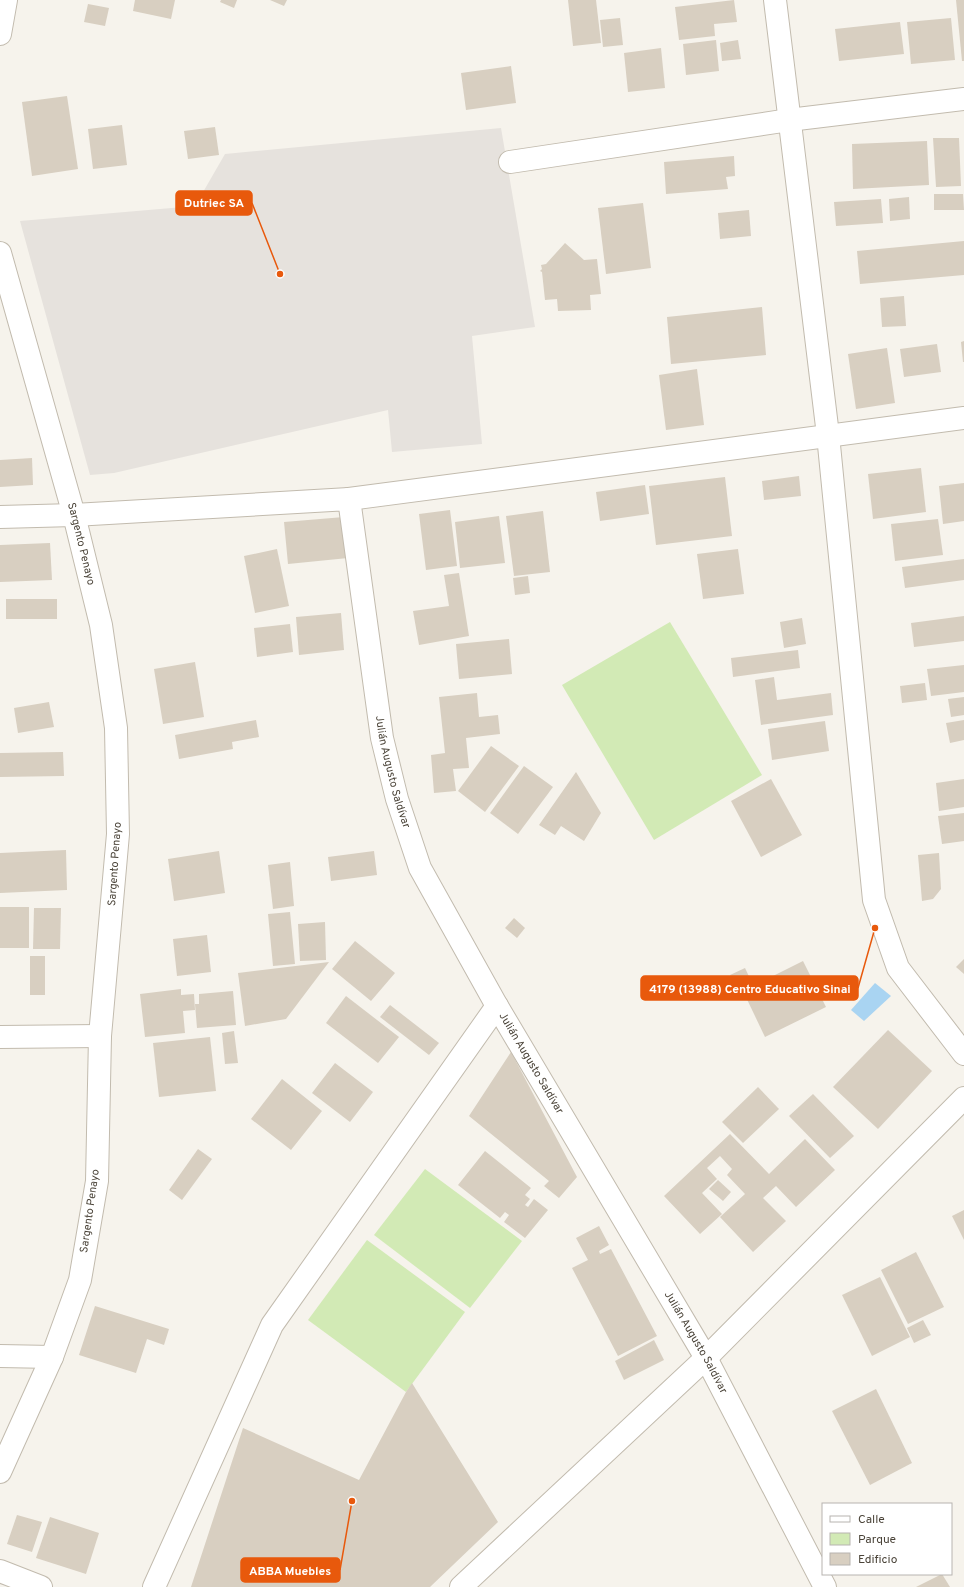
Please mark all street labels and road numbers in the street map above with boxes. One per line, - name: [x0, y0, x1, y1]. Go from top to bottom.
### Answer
- street label: Sargento Penayo: [64, 501, 98, 587]
- street label: Julián Augusto Saldívar: [372, 715, 413, 831]
- street label: Sargento Penayo: [105, 821, 125, 907]
- street label: Julián Augusto Saldívar: [495, 1010, 567, 1117]
- street label: Sargento Penayo: [77, 1168, 103, 1254]
- street label: Julián Augusto Saldívar: [661, 1289, 731, 1397]

